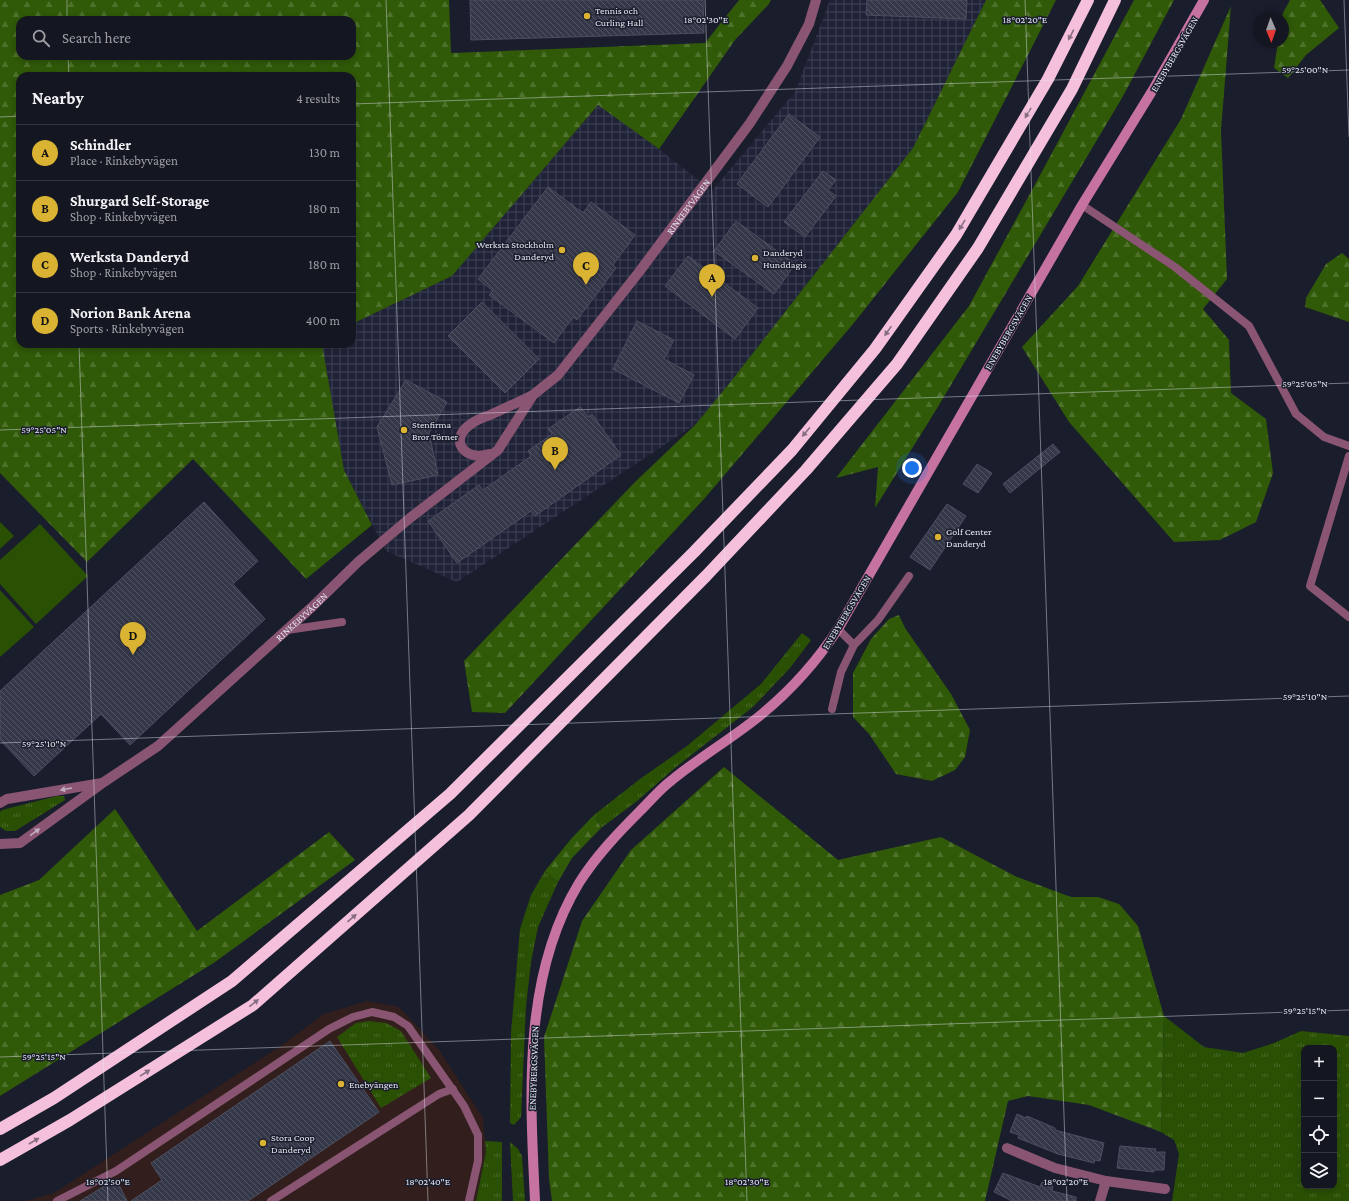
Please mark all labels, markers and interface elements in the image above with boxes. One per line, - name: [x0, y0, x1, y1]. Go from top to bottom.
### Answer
- place label: Tennis och Curling Hall: [595, 5, 644, 28]
- marker: Tennis och Curling Hall: [582, 11, 592, 21]
- north arrow: [1253, 12, 1289, 48]
- text: 18°02'30"E: [684, 14, 729, 25]
- text: 18°02'20"E: [1003, 14, 1048, 25]
- street label: ENEBYBERGSVÄGEN: [1149, 14, 1201, 94]
- search box: [16, 16, 356, 60]
- icon: search: [30, 27, 52, 49]
- one-way arrow: [1068, 29, 1074, 41]
- text: Search here: [62, 30, 131, 46]
- text: 59°25'00"N: [1282, 64, 1329, 75]
- text: Nearby: [32, 89, 84, 108]
- text: 4 results: [296, 91, 340, 106]
- one-way arrow: [1025, 107, 1032, 119]
- text: Schindler: [70, 137, 131, 153]
- text: A: [41, 145, 49, 160]
- text: 130 m: [309, 145, 340, 160]
- text: Place · Rinkebyvägen: [70, 153, 178, 168]
- street label: RINKEBYVÄGEN: [664, 177, 713, 236]
- text: Shurgard Self-Storage: [70, 193, 209, 209]
- text: B: [41, 201, 49, 216]
- text: 180 m: [308, 201, 340, 216]
- text: Shop · Rinkebyvägen: [70, 209, 177, 224]
- one-way arrow: [959, 219, 966, 231]
- place label: Werksta Stockholm Danderyd: [476, 239, 555, 262]
- marker: Werksta Stockholm Danderyd: [557, 245, 567, 255]
- place label: Danderyd Hunddagis: [763, 247, 807, 270]
- text: Werksta Danderyd: [70, 249, 189, 265]
- pin: C: [573, 252, 599, 285]
- marker: Danderyd Hunddagis: [750, 253, 760, 263]
- text: C: [41, 257, 49, 272]
- text: 180 m: [308, 257, 340, 272]
- pin: A: [699, 264, 725, 297]
- text: Shop · Rinkebyvägen: [70, 265, 177, 280]
- street label: ENEBYBERGSVÄGEN: [983, 292, 1035, 372]
- text: Norion Bank Arena: [70, 305, 191, 321]
- text: D: [41, 313, 49, 328]
- text: 400 m: [306, 313, 340, 328]
- text: Sports · Rinkebyvägen: [70, 321, 184, 336]
- one-way arrow: [884, 326, 892, 337]
- text: 59°25'05"N: [1282, 378, 1328, 389]
- place label: Stenfirma Bror Törner: [412, 419, 459, 442]
- text: 59°25'05"N: [21, 424, 67, 435]
- marker: Stenfirma Bror Törner: [399, 425, 409, 435]
- one-way arrow: [802, 427, 811, 438]
- pin: B: [542, 437, 568, 470]
- your location: [902, 458, 922, 478]
- place label: Golf Center Danderyd: [946, 526, 992, 549]
- marker: Golf Center Danderyd: [933, 532, 943, 542]
- street label: ENEBYBERGSVÄGEN: [820, 573, 873, 651]
- street label: RINKEBYVÄGEN: [274, 590, 330, 643]
- pin: D: [120, 622, 146, 655]
- text: 59°25'10"N: [1283, 691, 1328, 702]
- text: 59°25'10"N: [22, 738, 67, 749]
- one-way arrow: [60, 786, 72, 792]
- one-way arrow: [30, 828, 41, 836]
- one-way arrow: [347, 913, 358, 922]
- one-way arrow: [249, 999, 260, 1008]
- text: 59°25'15"N: [1283, 1005, 1327, 1016]
- street label: ENEBYBERGSVÄGEN: [527, 1025, 540, 1111]
- map controls: [1301, 1045, 1337, 1189]
- button: +: [1301, 1045, 1337, 1081]
- text: 59°25'15"N: [22, 1051, 66, 1062]
- one-way arrow: [140, 1069, 150, 1077]
- marker: Enebyängen: [336, 1079, 346, 1089]
- place label: Enebyängen: [349, 1079, 399, 1090]
- button: −: [1301, 1081, 1337, 1117]
- button: locate: [1301, 1117, 1337, 1153]
- place label: Stora Coop Danderyd: [271, 1132, 315, 1155]
- one-way arrow: [28, 1137, 40, 1144]
- marker: Stora Coop Danderyd: [258, 1138, 268, 1148]
- button: layers: [1301, 1153, 1337, 1189]
- text: 18°02'50"E: [86, 1176, 131, 1187]
- text: 18°02'40"E: [406, 1176, 451, 1187]
- text: 18°02'30"E: [725, 1176, 770, 1187]
- text: 18°02'20"E: [1044, 1176, 1089, 1187]

